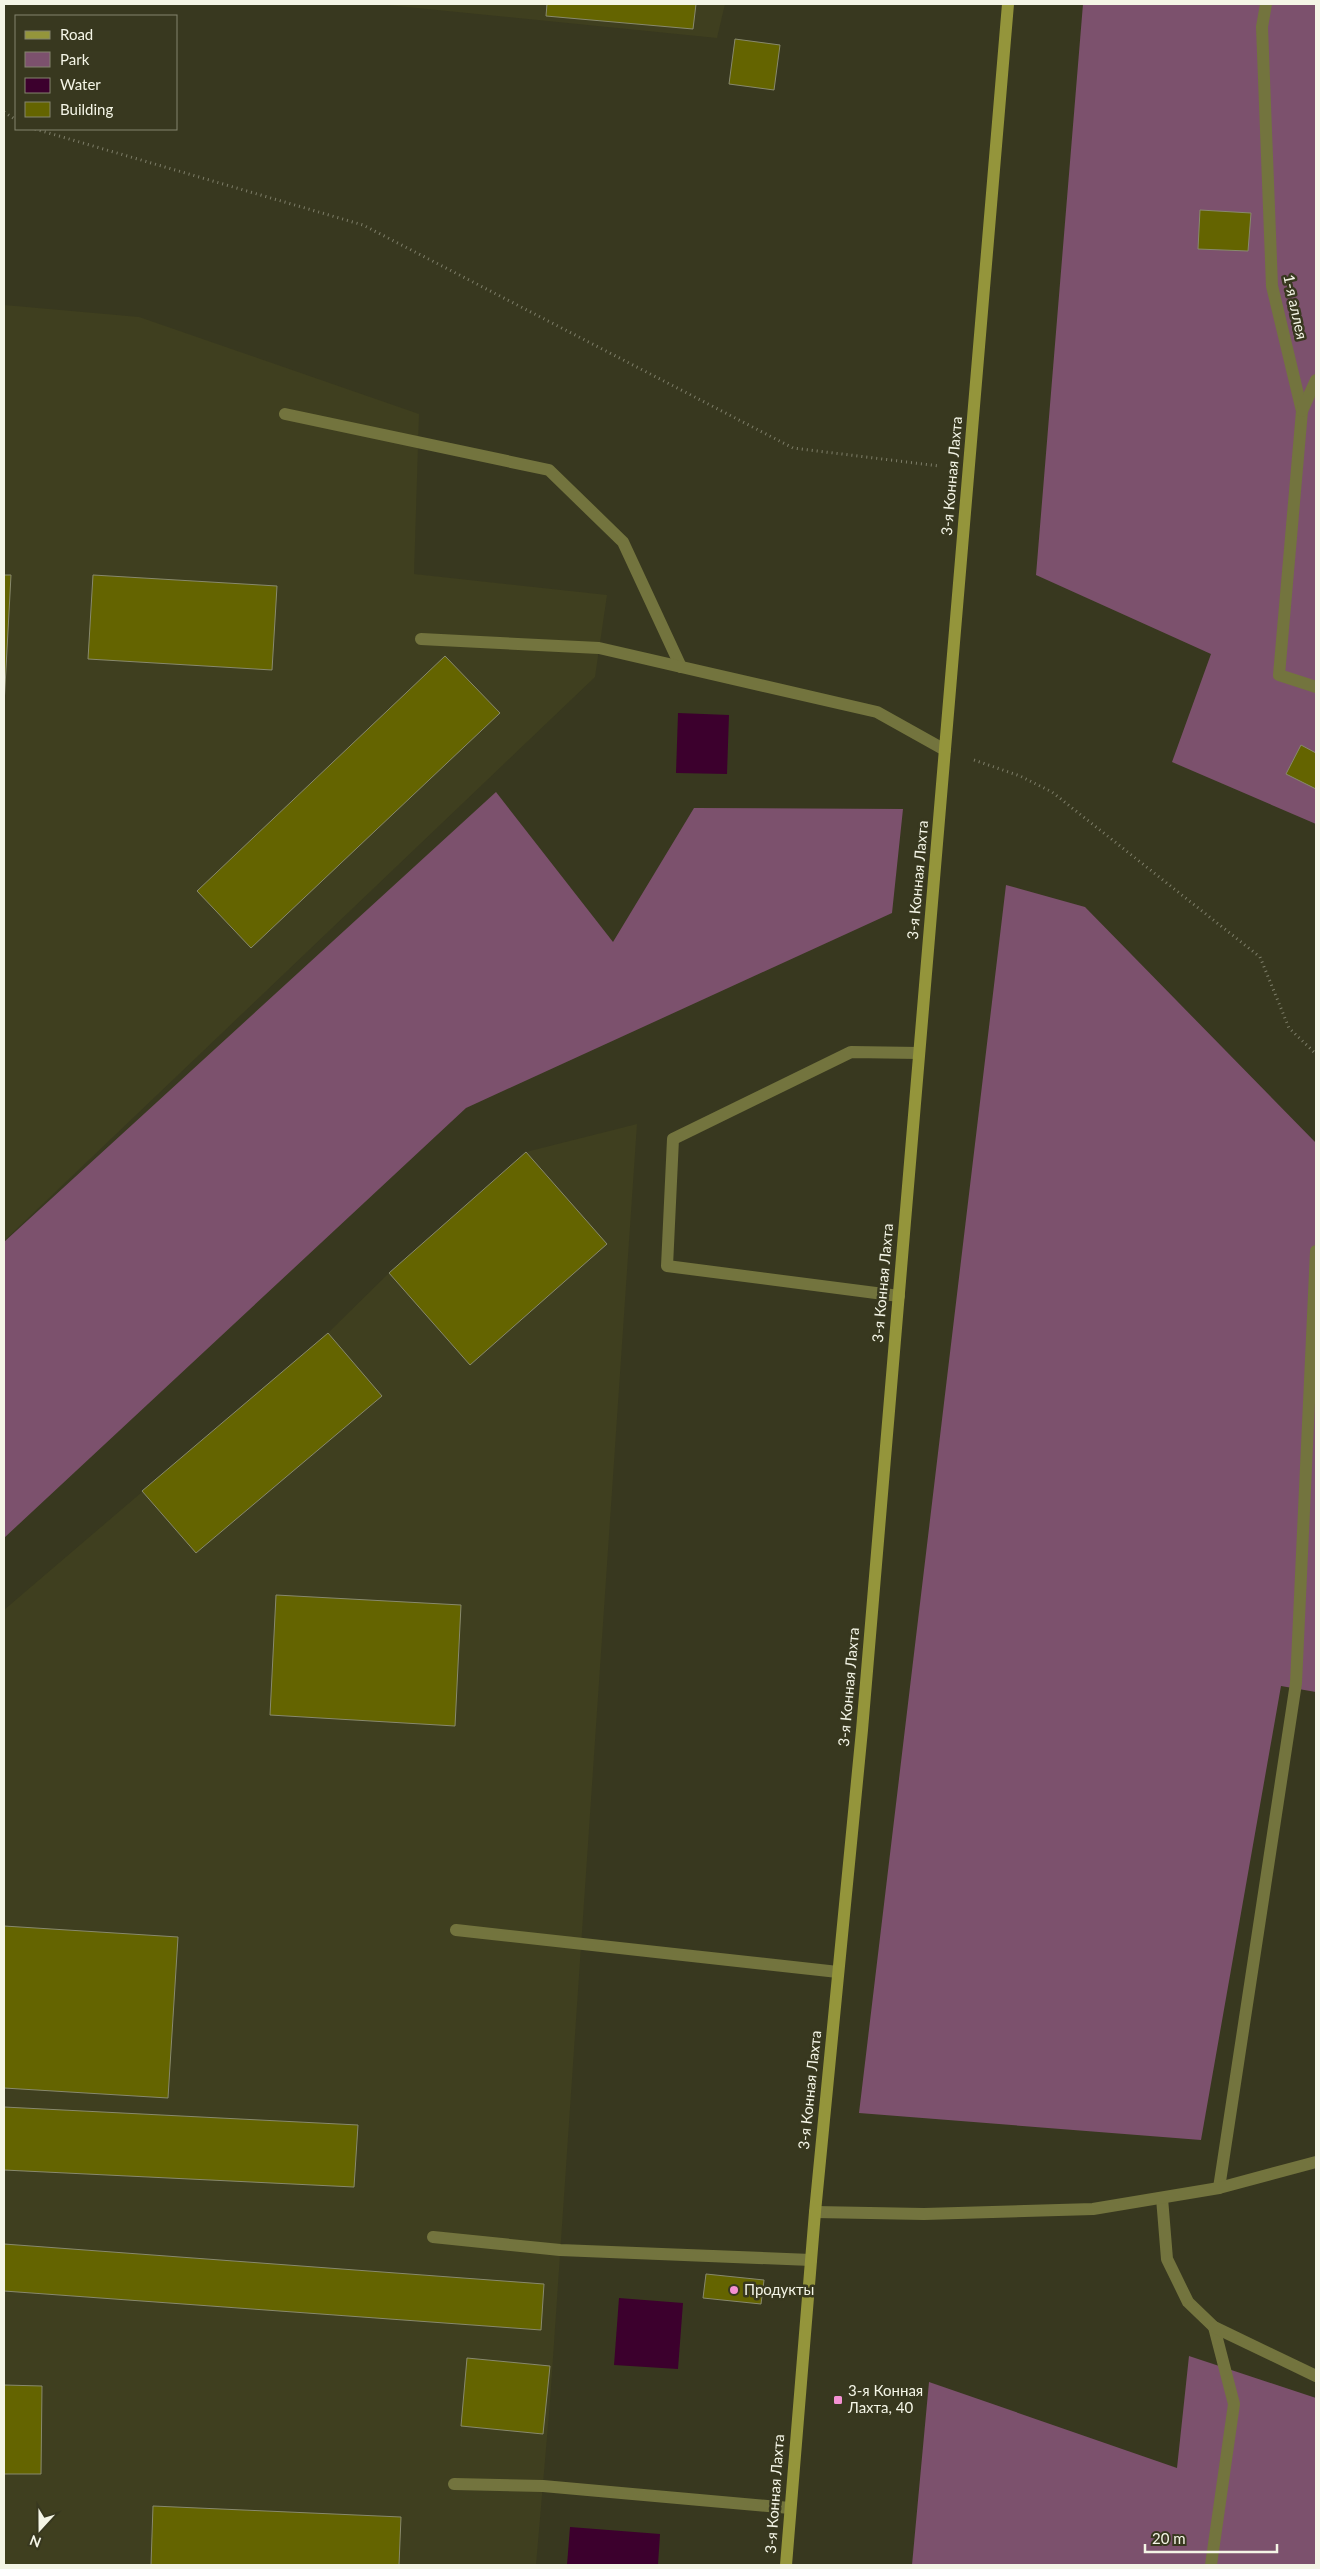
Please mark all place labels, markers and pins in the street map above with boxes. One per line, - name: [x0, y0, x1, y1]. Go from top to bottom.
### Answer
- place label: Продукты: [744, 2280, 814, 2298]
- marker: Продукты: [728, 2284, 740, 2296]
- place label: 3-я Конная Лахта, 40: [847, 2381, 923, 2416]
- marker: 3-я Конная Лахта, 40: [832, 2394, 844, 2406]

